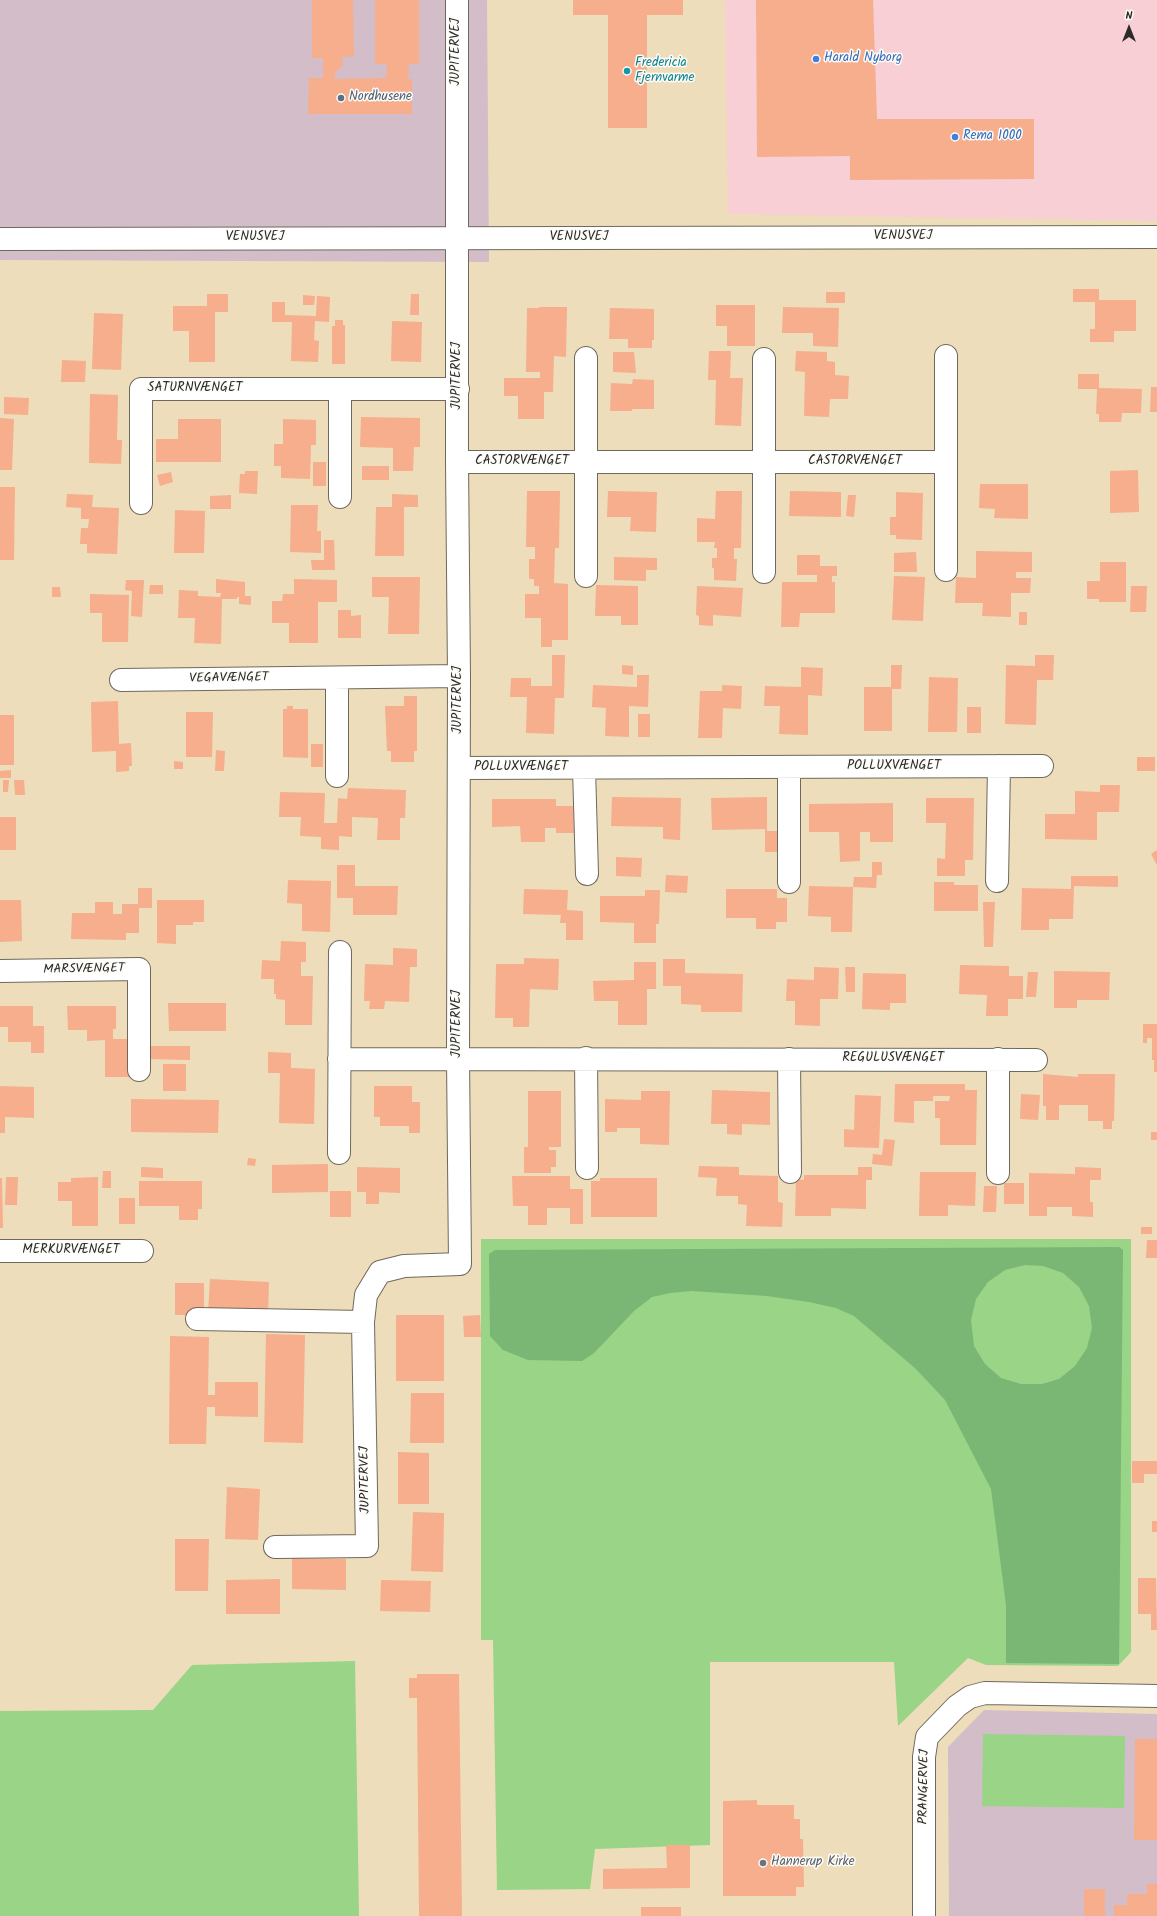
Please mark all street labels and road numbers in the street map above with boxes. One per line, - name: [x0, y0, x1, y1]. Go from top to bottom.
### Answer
- street label: JUPITERVEJ: [449, 18, 465, 86]
- street label: VENUSVEJ: [874, 229, 932, 245]
- street label: VENUSVEJ: [226, 230, 284, 246]
- street label: VENUSVEJ: [550, 230, 608, 246]
- street label: JUPITERVEJ: [450, 342, 466, 410]
- street label: SATURNVÆNGET: [148, 381, 242, 397]
- street label: CASTORVÆNGET: [475, 454, 569, 470]
- street label: CASTORVÆNGET: [808, 454, 902, 470]
- street label: JUPITERVEJ: [451, 666, 467, 734]
- street label: VEGAVÆNGET: [189, 671, 269, 687]
- street label: POLLUXVÆNGET: [847, 759, 941, 775]
- street label: POLLUXVÆNGET: [474, 760, 568, 776]
- street label: MARSVÆNGET: [43, 961, 125, 979]
- street label: JUPITERVEJ: [450, 990, 466, 1058]
- street label: REGULUSVÆNGET: [842, 1051, 944, 1067]
- street label: MERKURVÆNGET: [22, 1243, 120, 1259]
- street label: JUPITERVEJ: [358, 1446, 374, 1514]
- street label: PRANGERVEJ: [917, 1749, 933, 1825]

